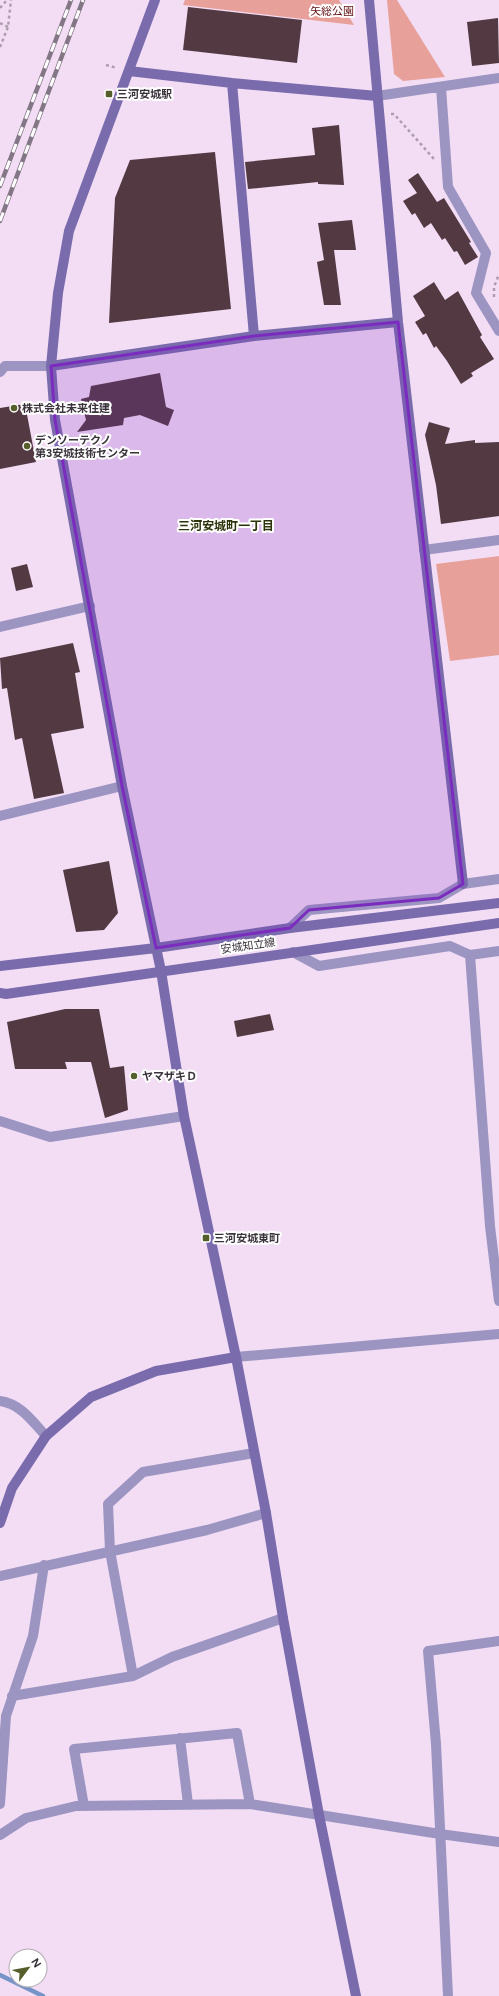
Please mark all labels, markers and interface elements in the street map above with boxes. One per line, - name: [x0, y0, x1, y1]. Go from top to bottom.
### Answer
- park label: 矢総公園: [310, 5, 354, 18]
- place label: 三河安城駅: [117, 88, 172, 101]
- marker: 三河安城駅: [104, 89, 114, 99]
- place label: 株式会社未来住建: [22, 402, 110, 415]
- marker: 株式会社未来住建: [9, 403, 19, 413]
- place label: デンソーテクノ 第3安城技術センター: [35, 434, 140, 460]
- marker: デンソーテクノ 第3安城技術センター: [22, 441, 32, 451]
- district label: 三河安城町一丁目: [178, 519, 274, 533]
- street label: 安城知立線: [220, 936, 276, 956]
- place label: ヤマザキＤ: [142, 1070, 197, 1083]
- marker: ヤマザキＤ: [129, 1071, 139, 1081]
- place label: 三河安城東町: [214, 1232, 280, 1245]
- marker: 三河安城東町: [201, 1233, 211, 1243]
- north arrow: [8, 1948, 48, 1988]
- text: N: [28, 1956, 44, 1970]

